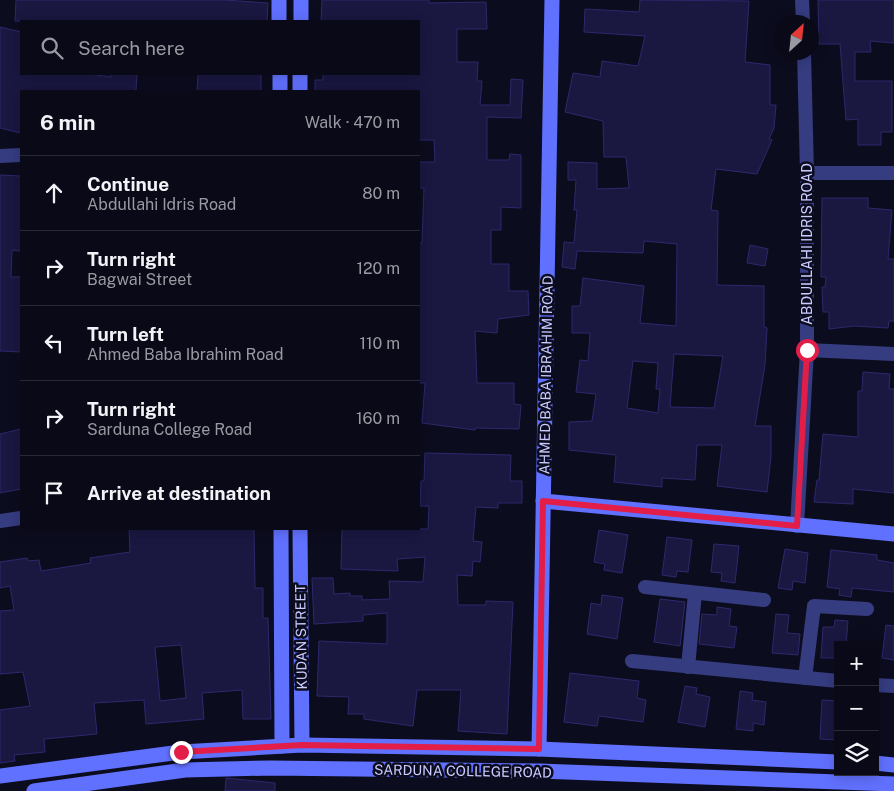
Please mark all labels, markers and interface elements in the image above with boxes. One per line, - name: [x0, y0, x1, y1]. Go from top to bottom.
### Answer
- north arrow: [774, 15, 819, 60]
- search box: [20, 20, 420, 75]
- icon: search: [38, 34, 66, 62]
- text: Search here: [78, 37, 185, 59]
- text: 6 min: [40, 110, 96, 135]
- text: Walk · 470 m: [305, 113, 400, 132]
- street label: ABDULLAHI IDRIS ROAD: [799, 163, 815, 325]
- text: Continue: [87, 173, 169, 195]
- icon: ahead: [40, 179, 68, 207]
- text: 80 m: [362, 184, 400, 203]
- text: Abdullahi Idris Road: [87, 195, 236, 214]
- text: Turn right: [87, 248, 176, 270]
- icon: right: [40, 254, 68, 282]
- text: 120 m: [356, 259, 400, 278]
- text: Bagwai Street: [87, 270, 192, 289]
- street label: AHMED BABA IBRAHIM ROAD: [536, 275, 556, 475]
- text: Turn left: [87, 323, 164, 345]
- icon: left: [40, 329, 68, 357]
- text: 110 m: [359, 334, 400, 353]
- route start: [796, 339, 819, 362]
- text: Ahmed Baba Ibrahim Road: [87, 345, 283, 364]
- text: Turn right: [87, 398, 176, 420]
- icon: right: [40, 404, 68, 432]
- text: 160 m: [356, 409, 400, 428]
- text: Sarduna College Road: [87, 420, 252, 439]
- icon: arrive: [40, 479, 68, 507]
- text: Arrive at destination: [87, 482, 271, 504]
- street label: KUDAN STREET: [292, 584, 310, 690]
- map controls: [834, 641, 879, 776]
- button: +: [834, 641, 879, 686]
- button: −: [834, 686, 879, 731]
- button: layers: [834, 731, 879, 776]
- route end: [170, 741, 193, 764]
- street label: SARDUNA COLLEGE ROAD: [374, 761, 552, 781]

